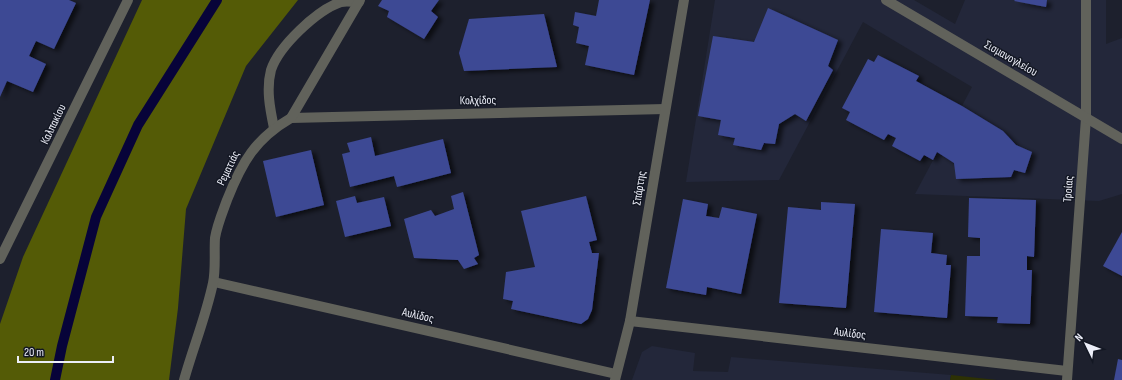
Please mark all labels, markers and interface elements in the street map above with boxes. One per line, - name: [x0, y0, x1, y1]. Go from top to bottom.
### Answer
- street label: Σισμανογλείου: [981, 37, 1040, 80]
- street label: Κολχίδος: [460, 93, 497, 108]
- street label: Καλπακίου: [37, 102, 70, 147]
- street label: Ρεματιάς: [214, 148, 243, 188]
- street label: Σπάρτης: [629, 170, 650, 206]
- street label: Τροίας: [1060, 175, 1077, 203]
- street label: Αυλίδος: [400, 304, 436, 326]
- street label: Αυλίδος: [832, 324, 867, 343]
- north arrow: [1066, 324, 1106, 364]
- text: N: [1072, 331, 1086, 344]
- scale bar: [18, 338, 113, 364]
- text: 20 m: [24, 345, 44, 360]

